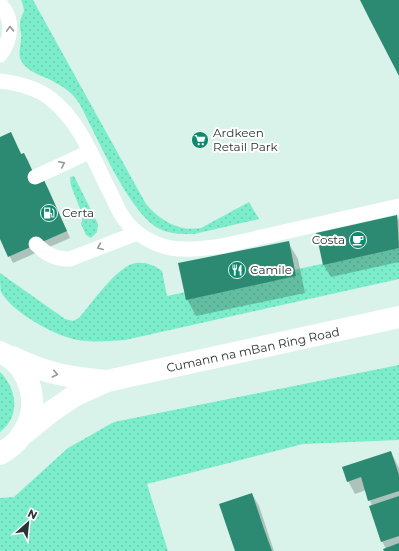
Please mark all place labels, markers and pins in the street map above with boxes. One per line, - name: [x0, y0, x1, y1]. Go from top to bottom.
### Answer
- place label: Ardkeen Retail Park: [213, 125, 278, 154]
- supermarket icon: Ardkeen Retail Park: [190, 130, 210, 150]
- fuel station icon: Certa: [39, 203, 59, 223]
- place label: Certa: [62, 205, 94, 220]
- cafe icon: Costa: [348, 230, 368, 250]
- place label: Costa: [312, 232, 345, 247]
- restaurant icon: Camile: [227, 260, 247, 280]
- place label: Camile: [250, 262, 292, 277]

